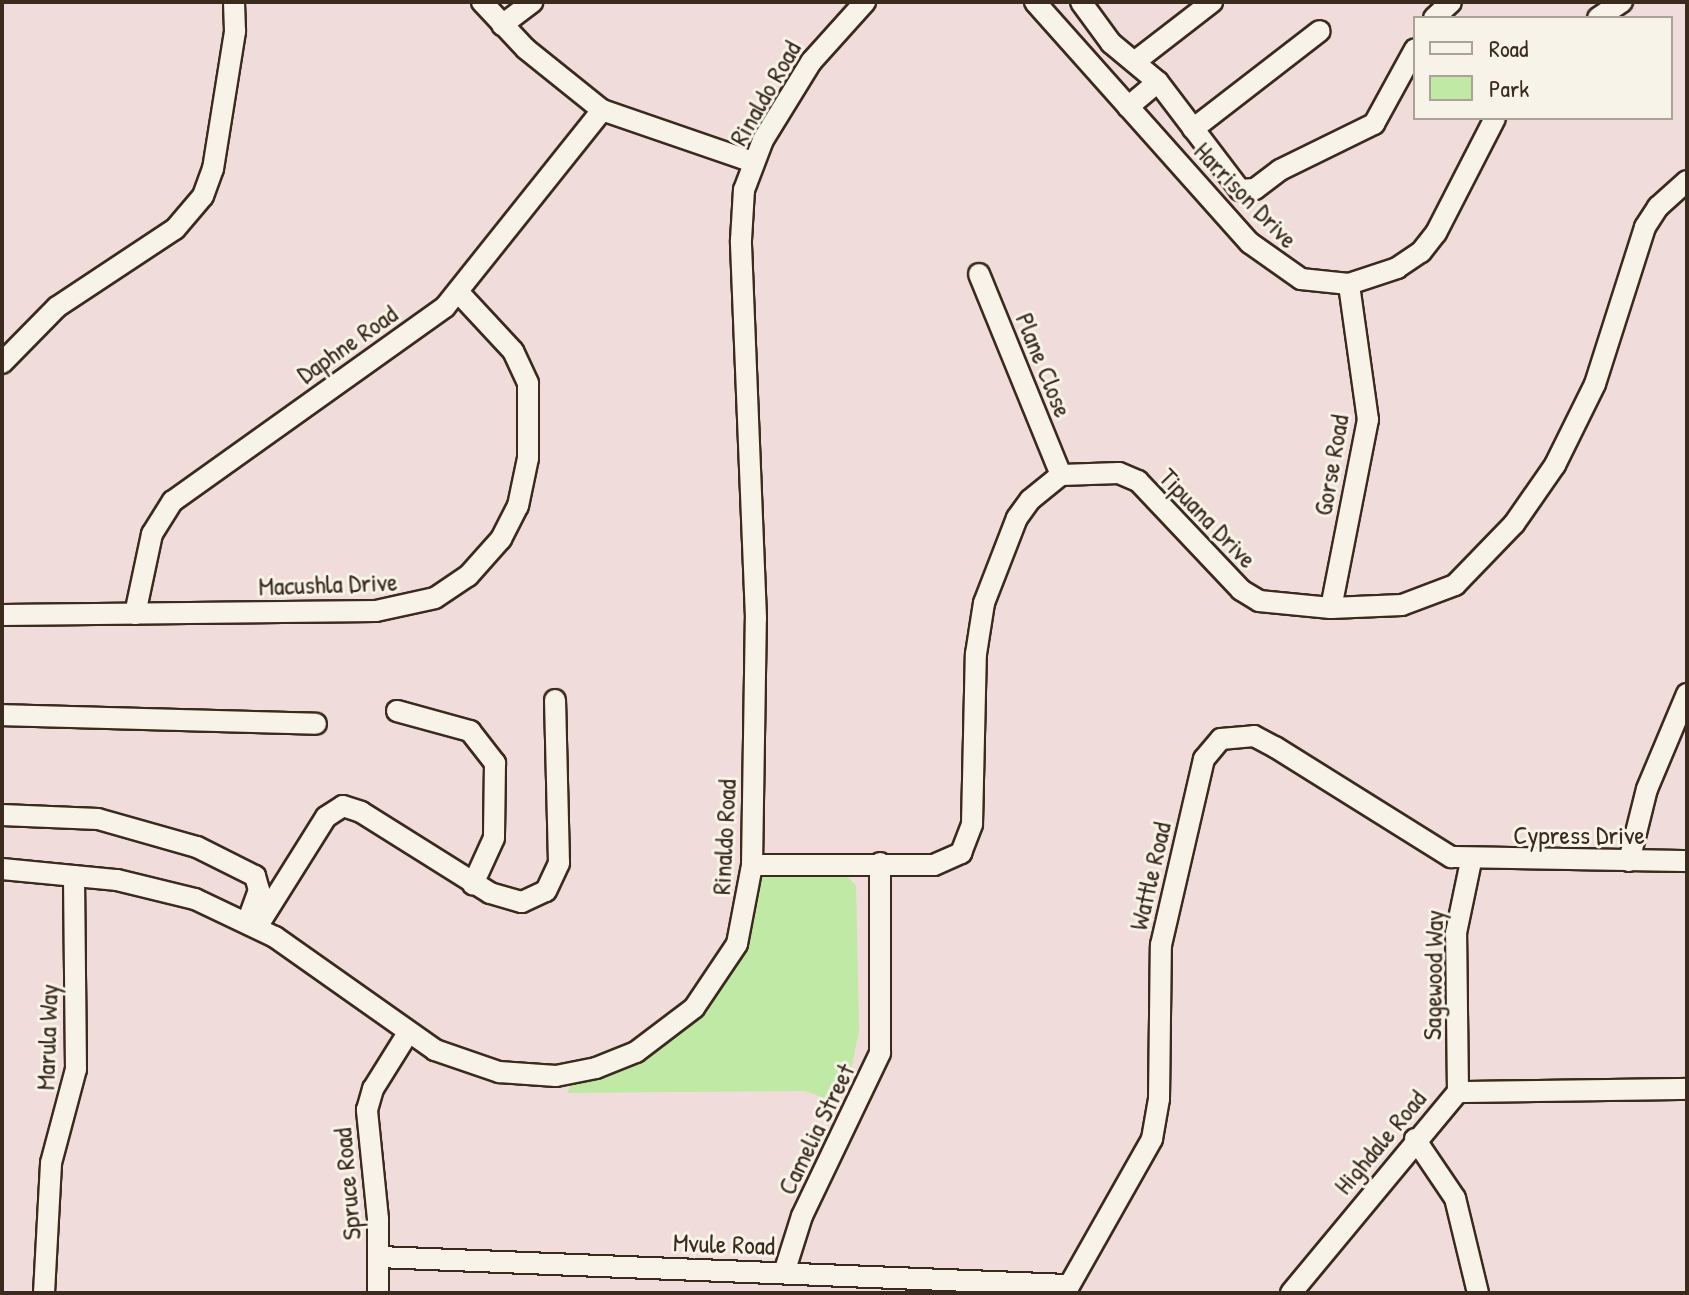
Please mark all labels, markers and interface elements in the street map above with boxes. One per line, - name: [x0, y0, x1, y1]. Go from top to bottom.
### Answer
- legend: [1413, 16, 1673, 120]
- text: Road: [1489, 32, 1528, 64]
- street label: Rinaldo Road: [723, 35, 807, 151]
- text: Park: [1489, 72, 1529, 104]
- street label: Harrison Drive: [1188, 135, 1304, 255]
- street label: Daphne Road: [291, 298, 403, 390]
- street label: Plane Close: [1009, 308, 1079, 422]
- street label: Gorse Road: [1307, 412, 1355, 518]
- street label: Tipuana Drive: [1153, 462, 1263, 574]
- street label: Macushla Drive: [258, 566, 398, 602]
- street label: Rinaldo Road: [705, 778, 743, 896]
- street label: Wattle Road: [1122, 819, 1178, 933]
- street label: Cypress Drive: [1513, 819, 1645, 851]
- street label: Sagewood Way: [1416, 910, 1450, 1040]
- street label: Marula Way: [30, 983, 64, 1091]
- street label: Camelia Street: [771, 1058, 861, 1200]
- street label: Highdale Road: [1327, 1083, 1433, 1201]
- street label: Spruce Road: [327, 1127, 367, 1241]
- street label: Mvule Road: [672, 1227, 776, 1261]

